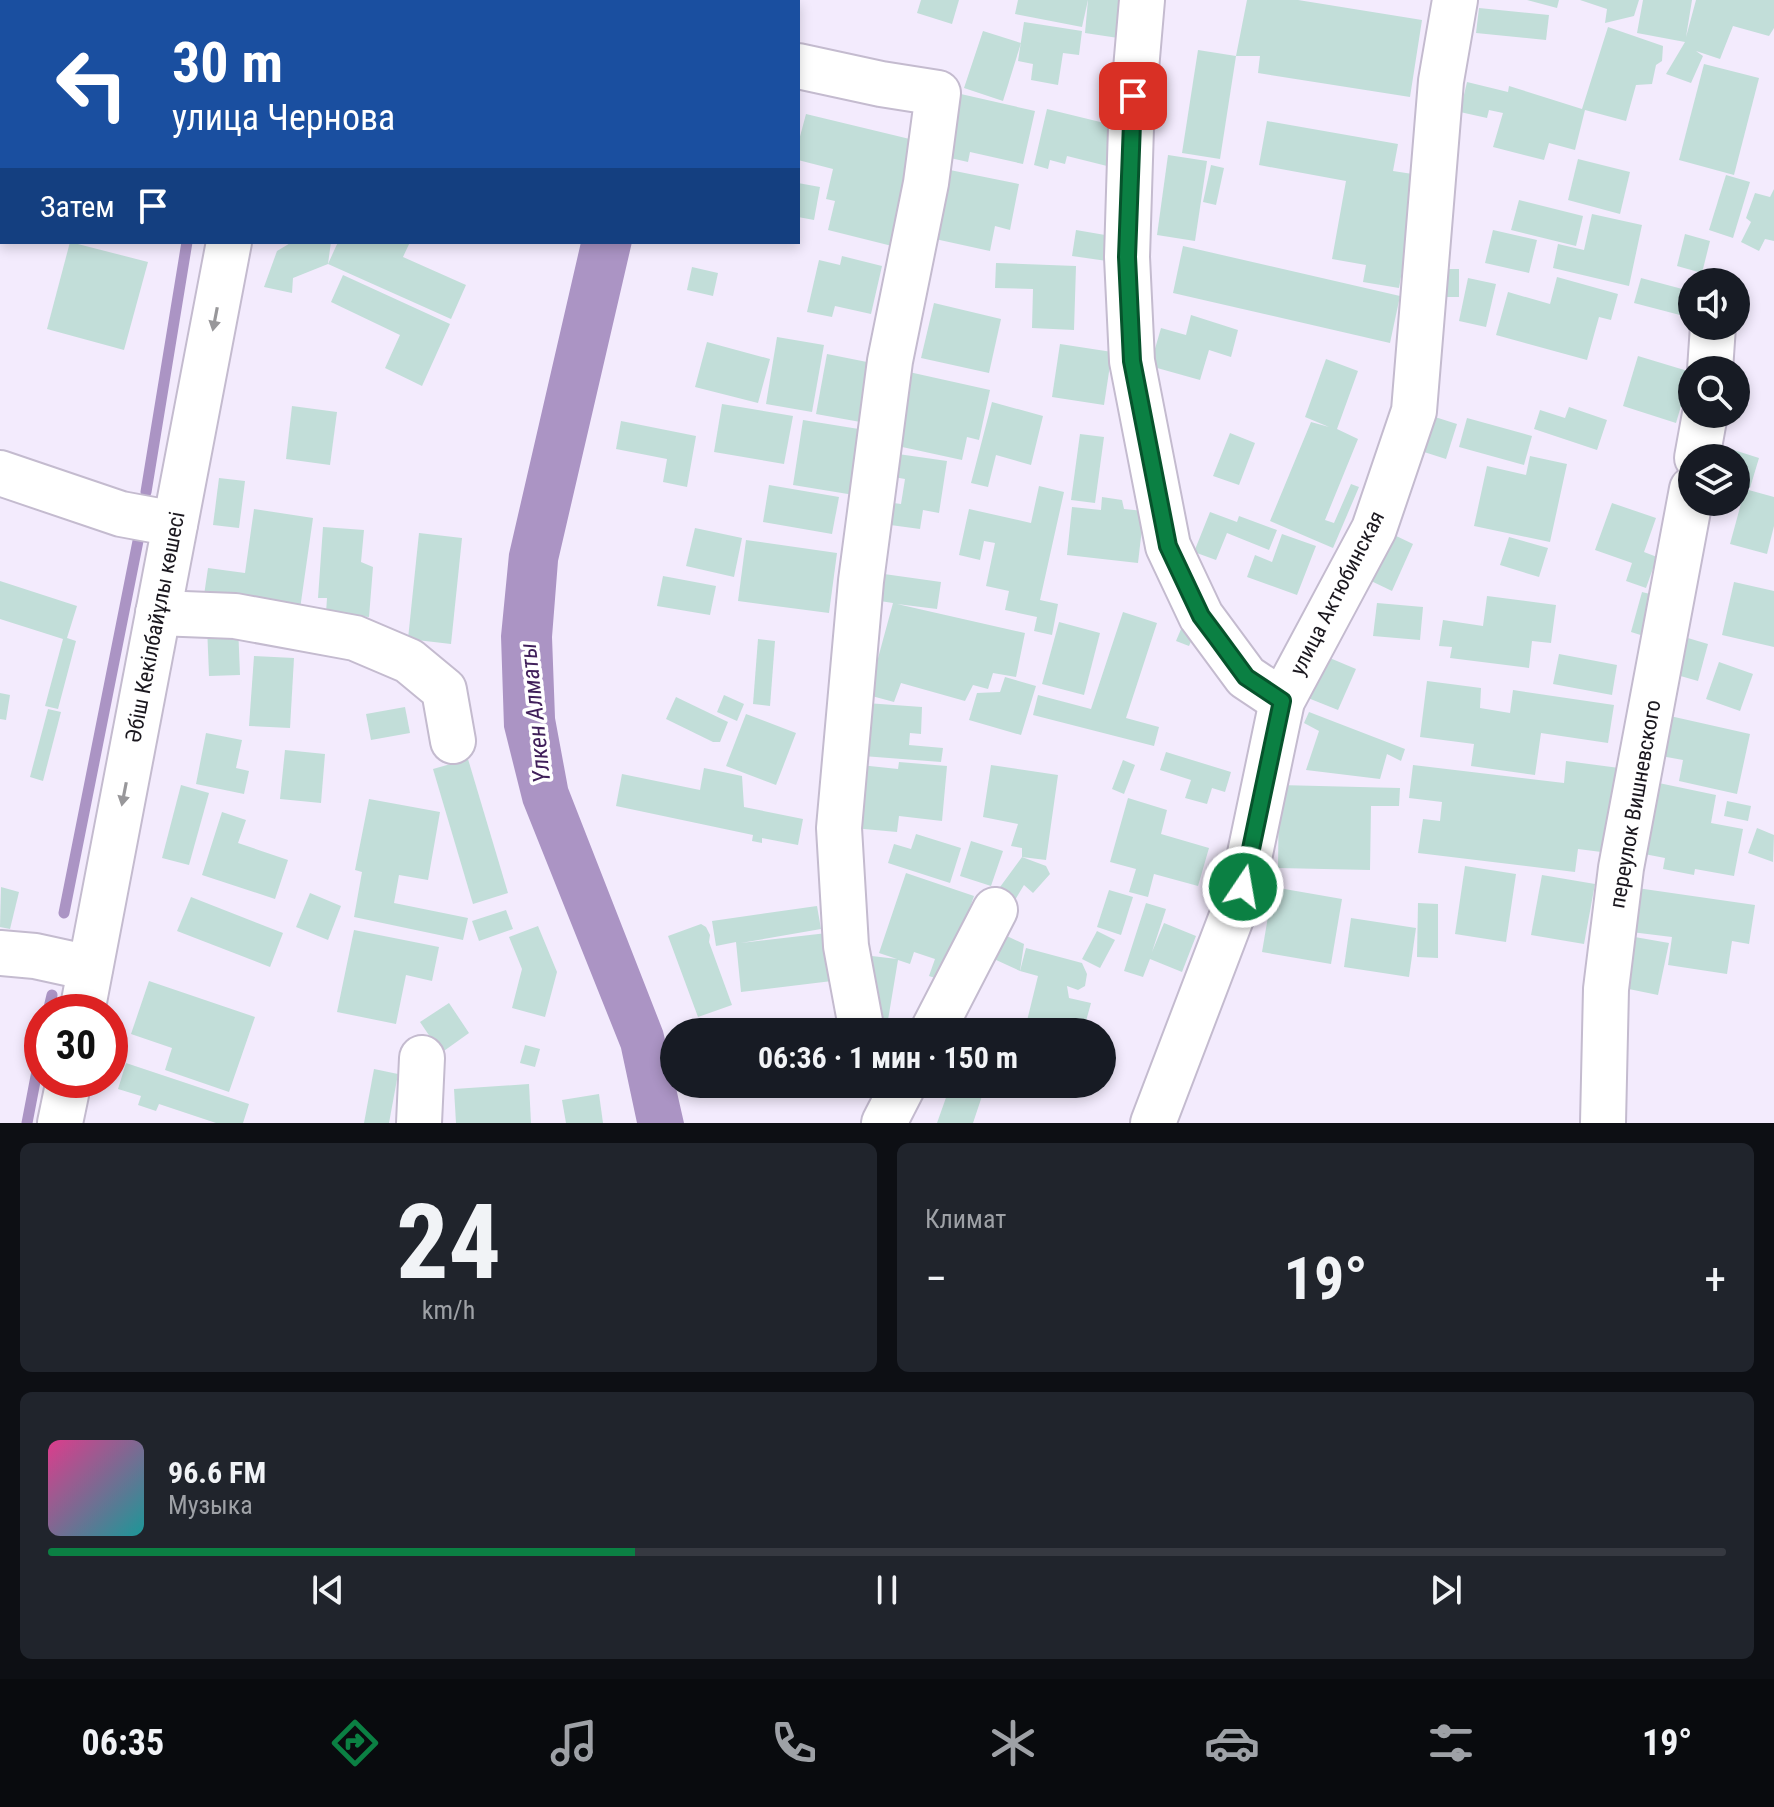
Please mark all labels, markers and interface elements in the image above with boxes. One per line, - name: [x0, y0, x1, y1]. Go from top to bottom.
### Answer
- text: 30 m: [172, 30, 283, 96]
- icon: left: [40, 32, 144, 136]
- pin: [1099, 62, 1167, 130]
- icon: arrive: [1111, 74, 1155, 118]
- text: улица Чернова: [172, 97, 395, 139]
- icon: arrive: [131, 184, 175, 228]
- text: Затем: [40, 189, 115, 224]
- map controls: [1678, 268, 1750, 516]
- button: sound: [1678, 268, 1750, 340]
- one-way arrow: [208, 306, 220, 331]
- button: search: [1678, 356, 1750, 428]
- button: layers: [1678, 444, 1750, 516]
- street label: улица Актюбинская: [1285, 507, 1389, 679]
- street label: Әбіш Кекілбайұлы көшесі: [120, 510, 190, 744]
- water label: Үлкен Алматы: [514, 642, 556, 784]
- street label: переулок Вишневского: [1604, 698, 1666, 910]
- one-way arrow: [117, 782, 129, 807]
- position arrow: [1201, 845, 1285, 929]
- speed limit sign: 30: [24, 994, 128, 1098]
- text: 06:36 · 1 мин · 150 m: [758, 1040, 1018, 1075]
- text: 24: [396, 1182, 501, 1303]
- text: Климат: [925, 1204, 1006, 1234]
- text: 19°: [1284, 1243, 1368, 1314]
- text: −: [925, 1253, 947, 1305]
- text: +: [1704, 1253, 1726, 1305]
- text: km/h: [422, 1295, 475, 1325]
- text: 96.6 FM: [168, 1455, 266, 1490]
- text: Музыка: [168, 1490, 253, 1520]
- icon: previous: [306, 1568, 350, 1612]
- icon: pause: [865, 1568, 909, 1612]
- icon: next: [1424, 1568, 1468, 1612]
- icon: directions: [327, 1715, 383, 1771]
- icon: music: [546, 1715, 602, 1771]
- icon: phone: [766, 1715, 822, 1771]
- icon: climate: [985, 1715, 1041, 1771]
- icon: car: [1204, 1715, 1260, 1771]
- icon: filters: [1423, 1715, 1479, 1771]
- text: 06:35: [82, 1722, 164, 1764]
- text: 19°: [1642, 1722, 1692, 1764]

